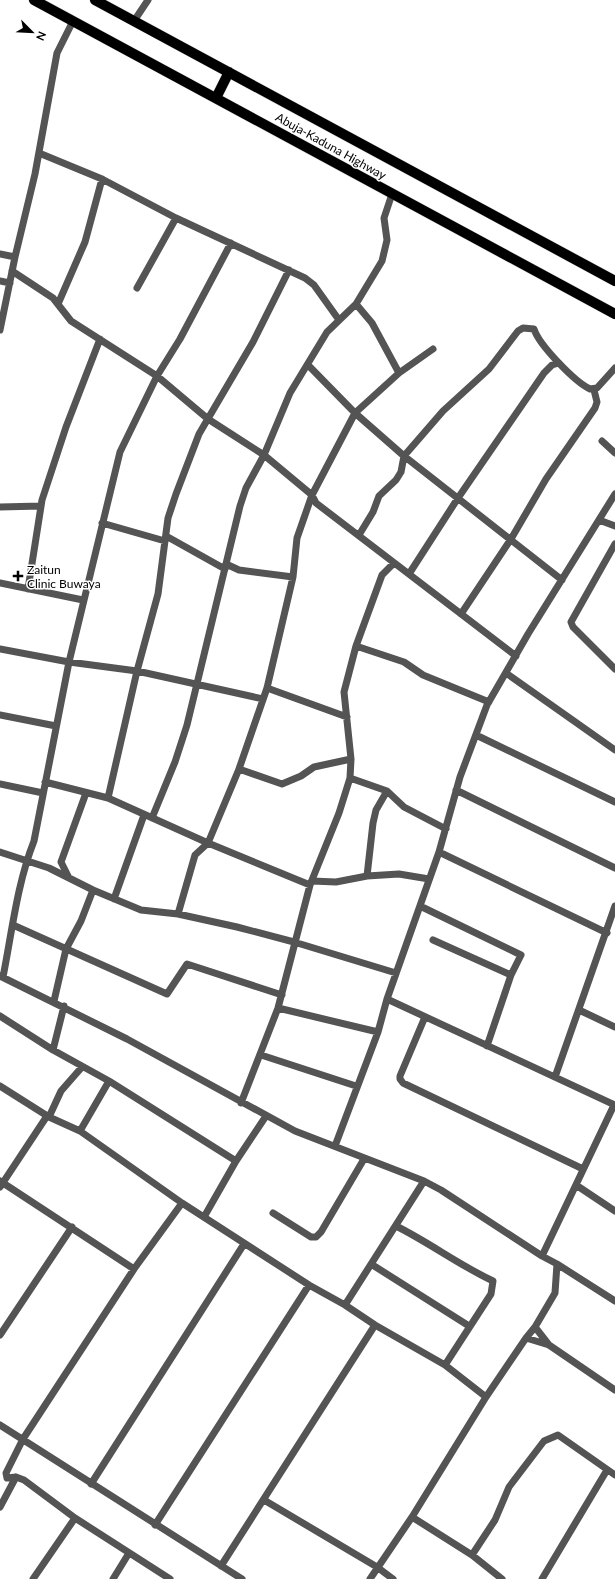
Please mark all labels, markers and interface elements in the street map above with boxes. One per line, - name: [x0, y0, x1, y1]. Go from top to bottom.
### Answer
- north arrow: [12, 12, 52, 52]
- text: N: [34, 30, 49, 43]
- street label: Abuja-Kaduna Highway: [273, 109, 390, 183]
- place label: Zaitun Clinic Buwaya: [27, 562, 101, 591]
- marker: Zaitun Clinic Buwaya: [12, 570, 24, 582]

